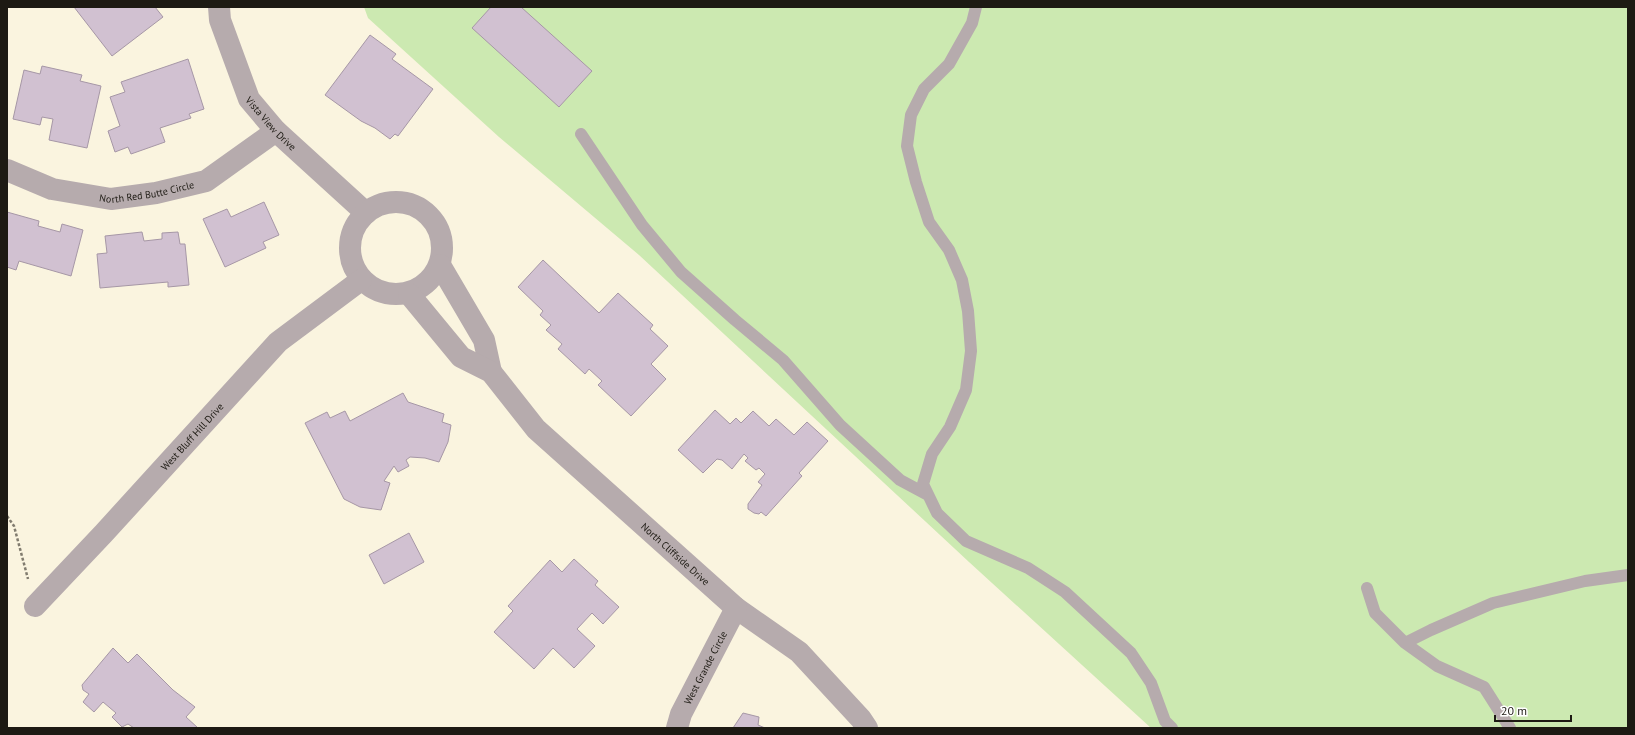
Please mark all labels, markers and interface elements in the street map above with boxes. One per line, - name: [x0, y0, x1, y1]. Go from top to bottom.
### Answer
- street label: Vista View Drive: [242, 93, 299, 153]
- street label: North Red Butte Circle: [98, 178, 195, 205]
- street label: West Bluff Hill Drive: [158, 400, 226, 473]
- street label: North Cliffside Drive: [638, 520, 712, 588]
- street label: West Grande Circle: [681, 629, 730, 706]
- scale bar: [1495, 697, 1571, 723]
- text: 20 m: [1501, 703, 1527, 718]

